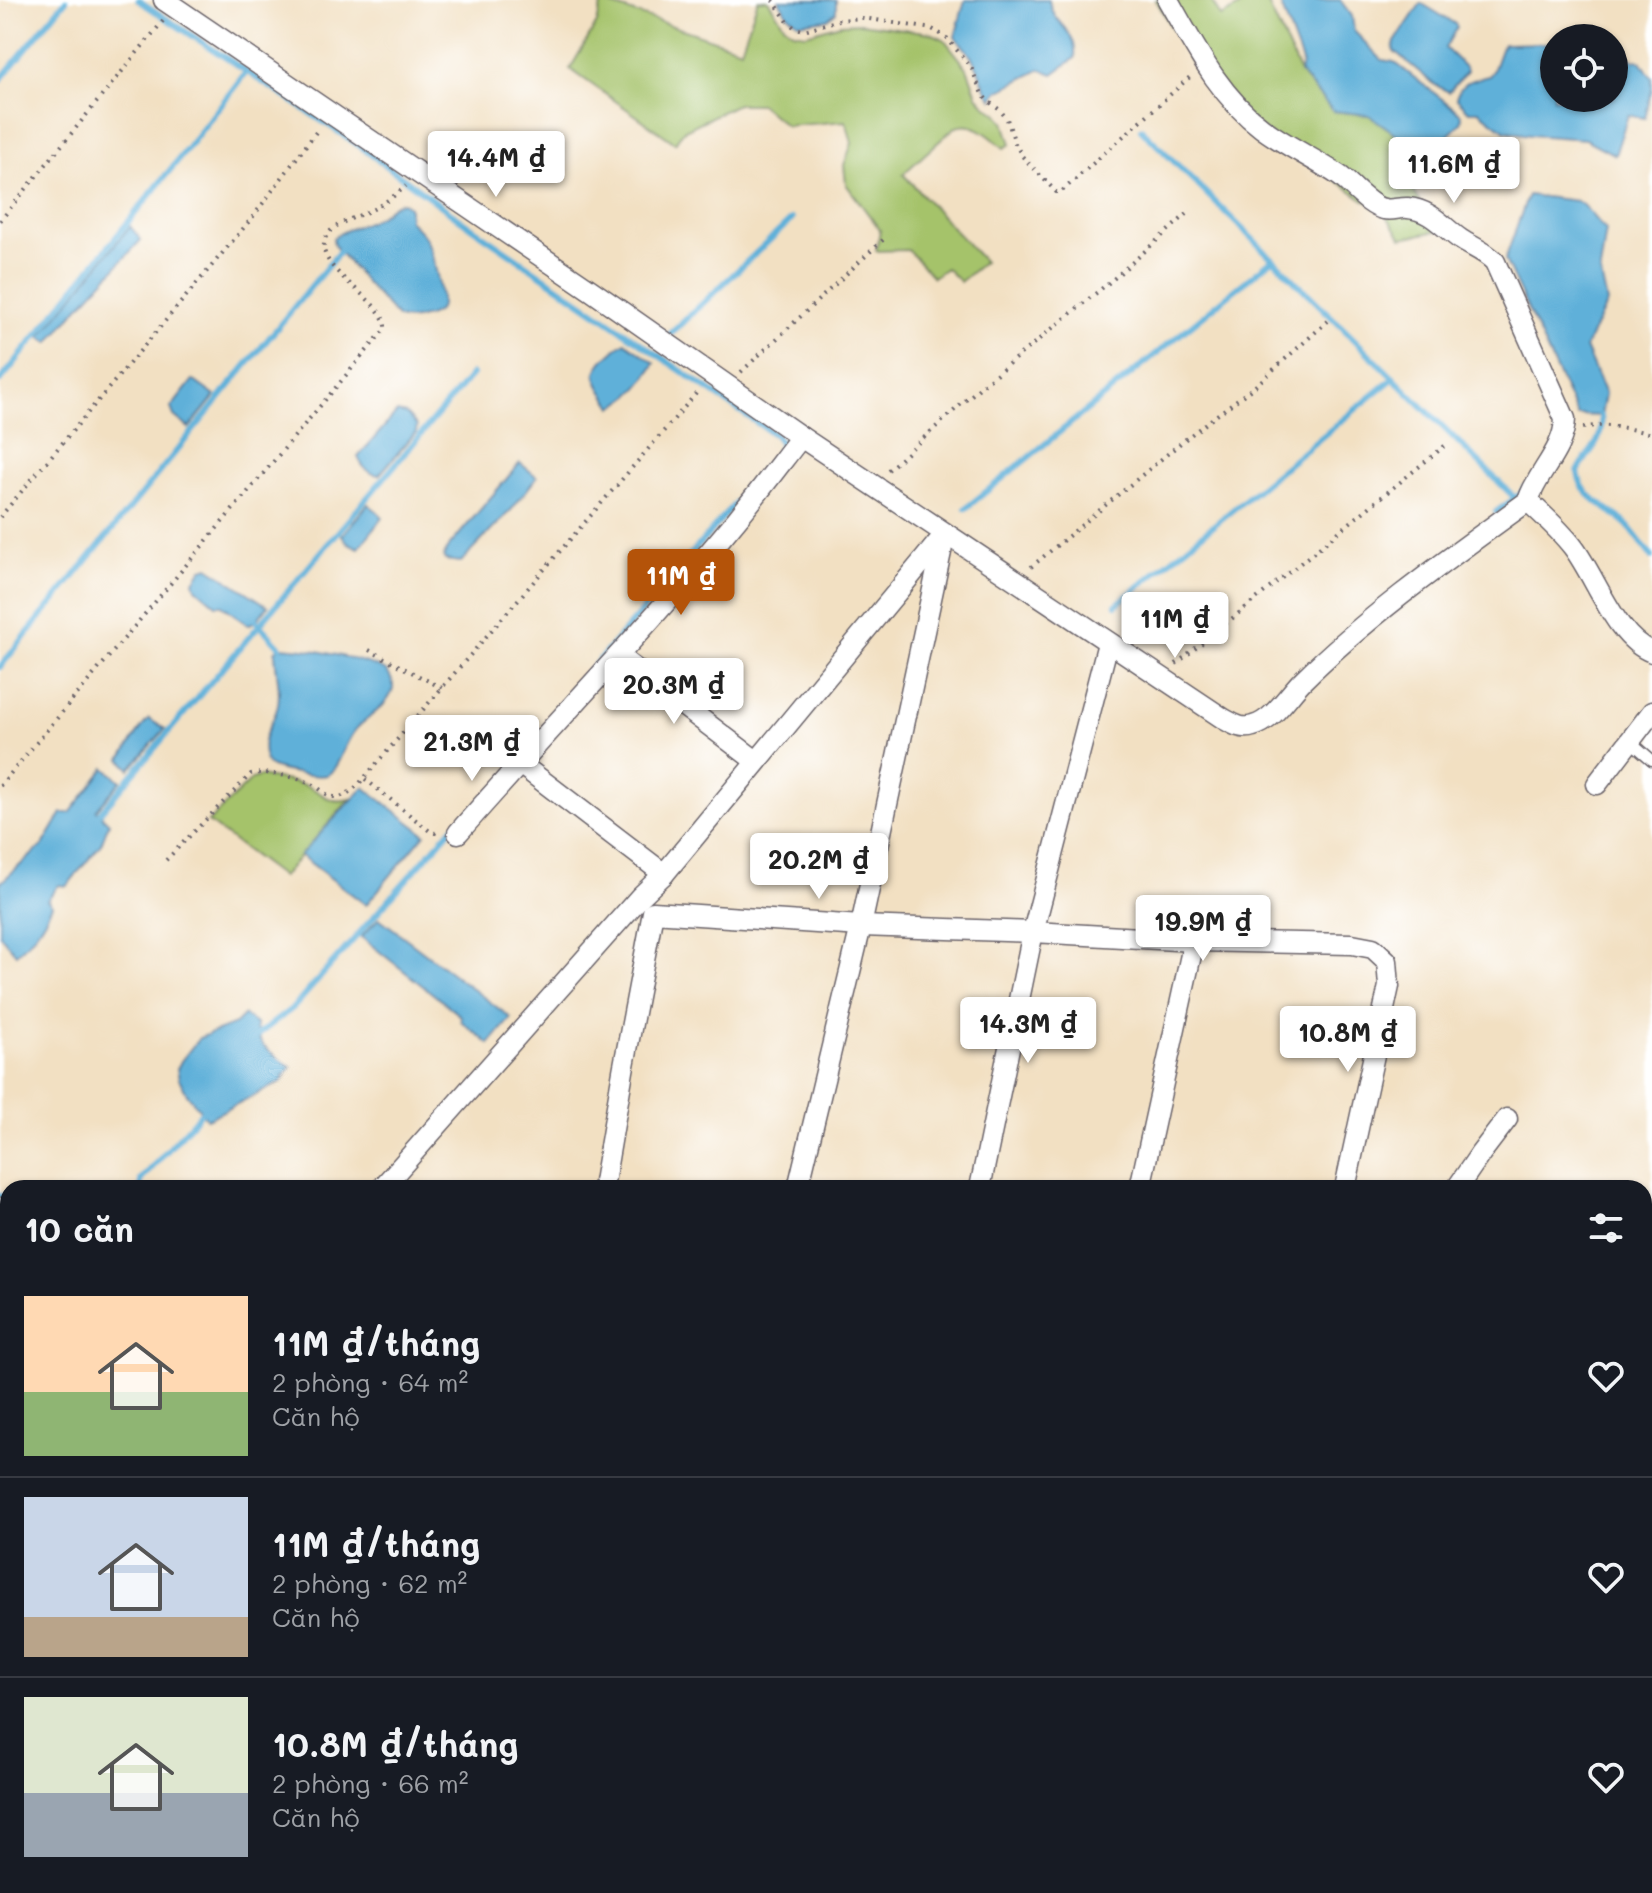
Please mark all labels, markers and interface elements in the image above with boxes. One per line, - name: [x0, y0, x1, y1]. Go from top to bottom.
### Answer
- map controls: [1540, 24, 1628, 112]
- button: locate: [1540, 24, 1628, 112]
- pin: 14.4M ₫: [422, 131, 570, 199]
- pin: 11.6M ₫: [1380, 137, 1528, 205]
- text: 14.4M ₫: [446, 140, 546, 174]
- text: 11.6M ₫: [1407, 146, 1501, 180]
- pin: 11M ₫: [625, 549, 737, 617]
- text: 11M ₫: [645, 558, 717, 592]
- pin: 11M ₫: [1119, 592, 1231, 660]
- text: 11M ₫: [1139, 601, 1211, 635]
- pin: 20.3M ₫: [600, 658, 748, 726]
- text: 20.3M ₫: [623, 667, 725, 701]
- pin: 21.3M ₫: [398, 715, 546, 783]
- text: 21.3M ₫: [423, 724, 521, 758]
- pin: 20.2M ₫: [745, 833, 893, 901]
- text: 20.2M ₫: [768, 842, 870, 876]
- pin: 19.9M ₫: [1129, 895, 1277, 963]
- text: 19.9M ₫: [1154, 904, 1252, 938]
- pin: 14.3M ₫: [954, 997, 1102, 1065]
- text: 14.3M ₫: [978, 1006, 1078, 1040]
- pin: 10.8M ₫: [1274, 1006, 1422, 1074]
- text: 10.8M ₫: [1298, 1015, 1398, 1049]
- text: 10 căn: [24, 1206, 134, 1251]
- icon: filters: [1584, 1206, 1628, 1250]
- text: 11M ₫/tháng: [272, 1320, 480, 1365]
- icon: home: [88, 1328, 184, 1424]
- icon: heart: [1584, 1354, 1628, 1398]
- text: 2 phòng · 64 m²: [272, 1365, 468, 1399]
- text: Căn hộ: [272, 1399, 360, 1433]
- text: 11M ₫/tháng: [272, 1521, 480, 1566]
- icon: home: [88, 1529, 184, 1625]
- icon: heart: [1584, 1555, 1628, 1599]
- text: 2 phòng · 62 m²: [272, 1566, 467, 1600]
- text: Căn hộ: [272, 1600, 360, 1634]
- text: 10.8M ₫/tháng: [272, 1721, 519, 1766]
- icon: home: [88, 1729, 184, 1825]
- icon: heart: [1584, 1755, 1628, 1799]
- text: 2 phòng · 66 m²: [272, 1766, 469, 1800]
- text: Căn hộ: [272, 1800, 360, 1834]

